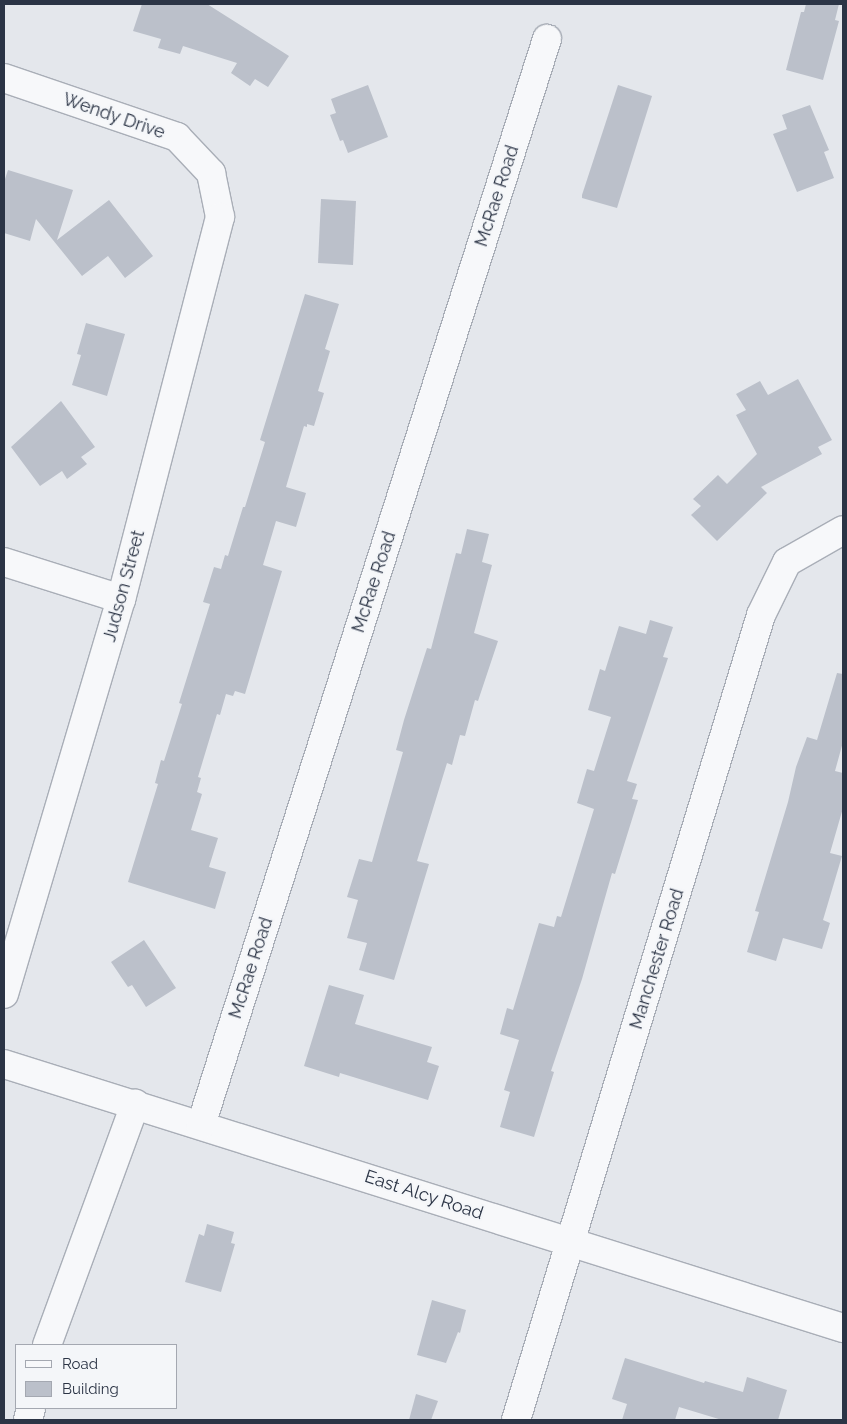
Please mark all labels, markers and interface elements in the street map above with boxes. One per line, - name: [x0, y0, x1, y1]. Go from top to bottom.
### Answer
- street label: Wendy Drive: [60, 88, 168, 144]
- street label: McRae Road: [470, 143, 524, 249]
- street label: Judson Street: [99, 528, 149, 644]
- street label: McRae Road: [347, 529, 401, 635]
- street label: Manchester Road: [625, 886, 689, 1032]
- street label: McRae Road: [224, 915, 278, 1021]
- street label: East Alcy Road: [362, 1166, 486, 1224]
- legend: [15, 1344, 178, 1409]
- text: Road: [62, 1355, 98, 1373]
- text: Building: [62, 1380, 119, 1398]

